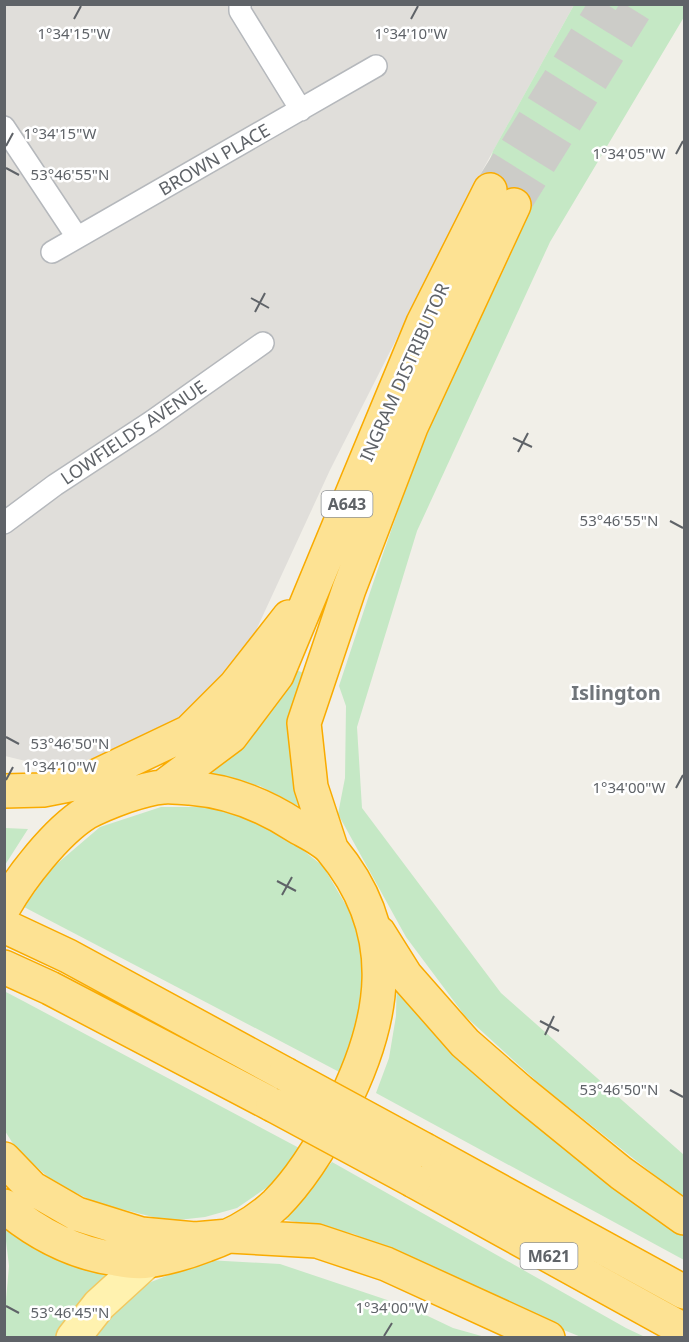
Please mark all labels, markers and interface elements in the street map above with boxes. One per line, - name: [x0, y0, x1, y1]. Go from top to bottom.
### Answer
- text: 1°34'15"W: [37, 23, 111, 43]
- text: 1°34'10"W: [374, 23, 448, 43]
- street label: BROWN PLACE: [154, 117, 274, 201]
- text: 1°34'15"W: [23, 123, 97, 143]
- text: 1°34'05"W: [592, 143, 666, 163]
- text: 53°46'55"N: [31, 164, 109, 184]
- street label: INGRAM DISTRIBUTOR: [354, 279, 454, 465]
- street label: LOWFIELDS AVENUE: [56, 374, 210, 490]
- road number: A643: [322, 491, 372, 517]
- text: 53°46'55"N: [580, 510, 658, 530]
- district label: Islington: [571, 679, 661, 706]
- text: 53°46'50"N: [31, 733, 109, 753]
- text: 1°34'10"W: [23, 756, 97, 776]
- text: 1°34'00"W: [592, 777, 666, 797]
- text: 53°46'50"N: [580, 1079, 658, 1099]
- road number: M621: [520, 1243, 578, 1269]
- text: 1°34'00"W: [355, 1297, 429, 1317]
- text: 53°46'45"N: [31, 1302, 109, 1322]

